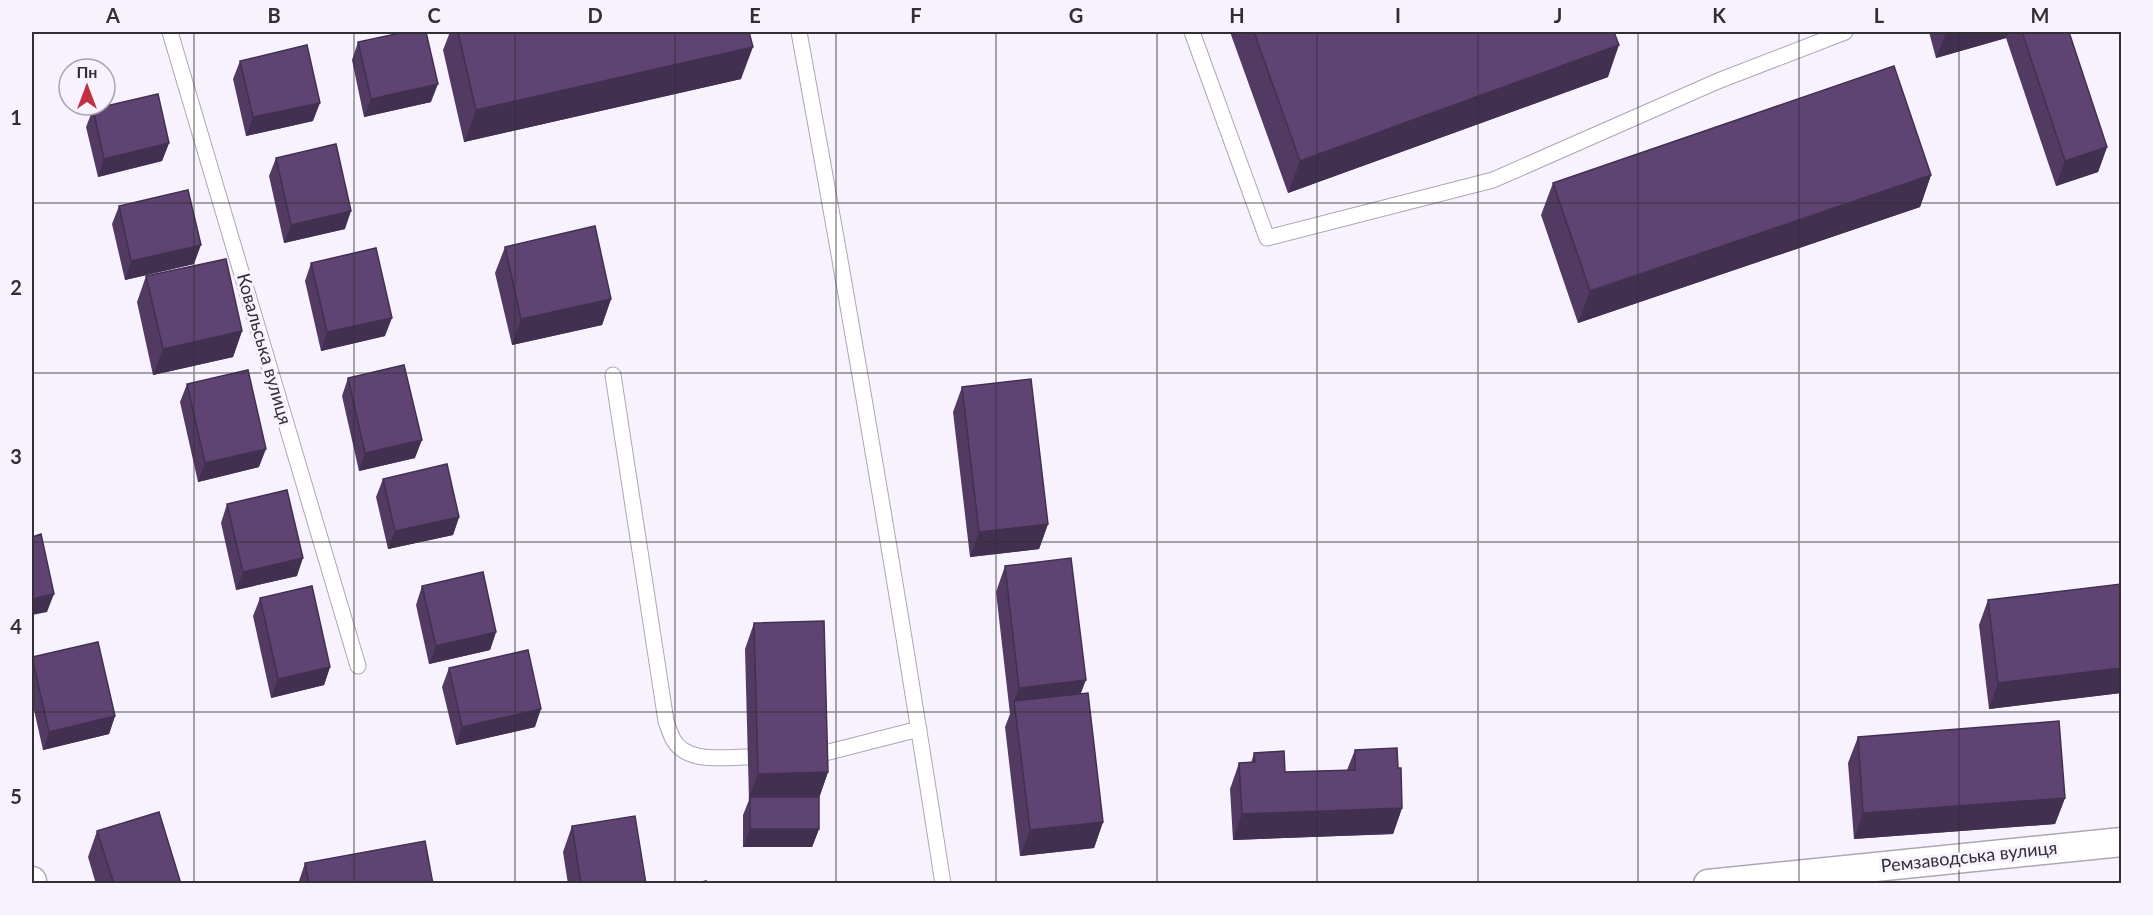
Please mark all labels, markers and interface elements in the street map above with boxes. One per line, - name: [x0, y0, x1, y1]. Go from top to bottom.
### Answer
- text: A: [105, 3, 120, 27]
- text: B: [267, 3, 281, 27]
- text: C: [427, 3, 441, 27]
- text: D: [587, 3, 603, 27]
- text: E: [749, 3, 761, 27]
- text: F: [910, 3, 922, 27]
- text: G: [1069, 3, 1083, 27]
- text: H: [1229, 3, 1245, 27]
- text: I: [1395, 3, 1401, 27]
- text: J: [1554, 3, 1562, 27]
- text: K: [1712, 3, 1726, 27]
- text: L: [1874, 3, 1885, 27]
- text: M: [2031, 3, 2049, 27]
- north arrow: [57, 57, 117, 117]
- text: Пн: [77, 62, 97, 81]
- text: 1: [10, 105, 22, 129]
- street label: Ковальська вулиця: [233, 270, 297, 427]
- text: 2: [10, 275, 22, 299]
- text: 3: [10, 444, 22, 468]
- text: 4: [10, 614, 22, 638]
- text: 5: [10, 784, 22, 808]
- street label: Ремзаводська вулиця: [1880, 836, 2058, 876]

